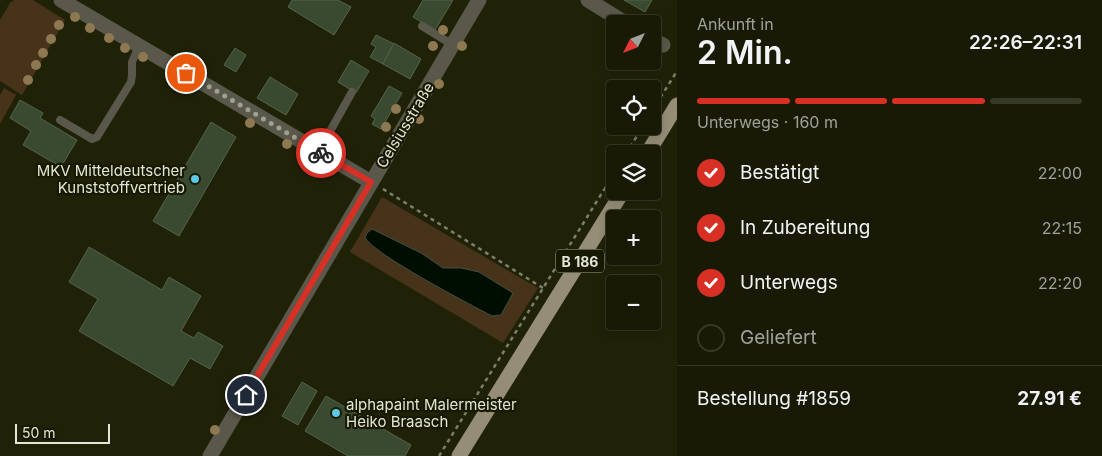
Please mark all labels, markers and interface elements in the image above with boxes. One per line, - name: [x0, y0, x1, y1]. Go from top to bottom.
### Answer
- text: Ankunft in: [697, 14, 774, 34]
- north arrow: [606, 15, 661, 70]
- map controls: [606, 15, 661, 330]
- text: 22:26–22:31: [969, 31, 1082, 54]
- text: 2 Min.: [697, 33, 793, 72]
- pin: [165, 52, 207, 94]
- icon: bag: [172, 59, 200, 87]
- street label: Celsiusstraße: [372, 79, 438, 171]
- button: locate: [606, 80, 661, 135]
- text: Unterwegs · 160 m: [697, 112, 838, 132]
- courier: [296, 128, 346, 178]
- icon: bike: [307, 139, 335, 167]
- button: layers: [606, 145, 661, 200]
- icon: check: [697, 159, 725, 187]
- place label: MKV Mitteldeutscher Kunststoffvertrieb: [37, 161, 185, 197]
- text: Bestätigt: [740, 161, 819, 184]
- text: 22:00: [1038, 163, 1082, 183]
- marker: MKV Mitteldeutscher Kunststoffvertrieb: [189, 173, 201, 185]
- button: +: [606, 210, 661, 265]
- icon: check: [697, 214, 725, 242]
- text: In Zubereitung: [740, 216, 870, 239]
- text: 22:15: [1042, 218, 1082, 238]
- road number: B 186: [556, 250, 604, 272]
- icon: check: [697, 269, 725, 297]
- text: Unterwegs: [740, 271, 838, 294]
- text: 22:20: [1038, 273, 1082, 293]
- button: −: [606, 275, 661, 330]
- text: Geliefert: [740, 326, 817, 349]
- pin: [225, 374, 267, 416]
- icon: home: [232, 381, 260, 409]
- text: Bestellung #1859: [697, 387, 851, 410]
- text: 27.91 €: [1017, 387, 1082, 410]
- place label: alphapaint Malermeister Heiko Braasch: [346, 395, 517, 431]
- marker: alphapaint Malermeister Heiko Braasch: [330, 407, 342, 419]
- scale bar: [15, 421, 110, 444]
- text: 50 m: [22, 424, 56, 441]

